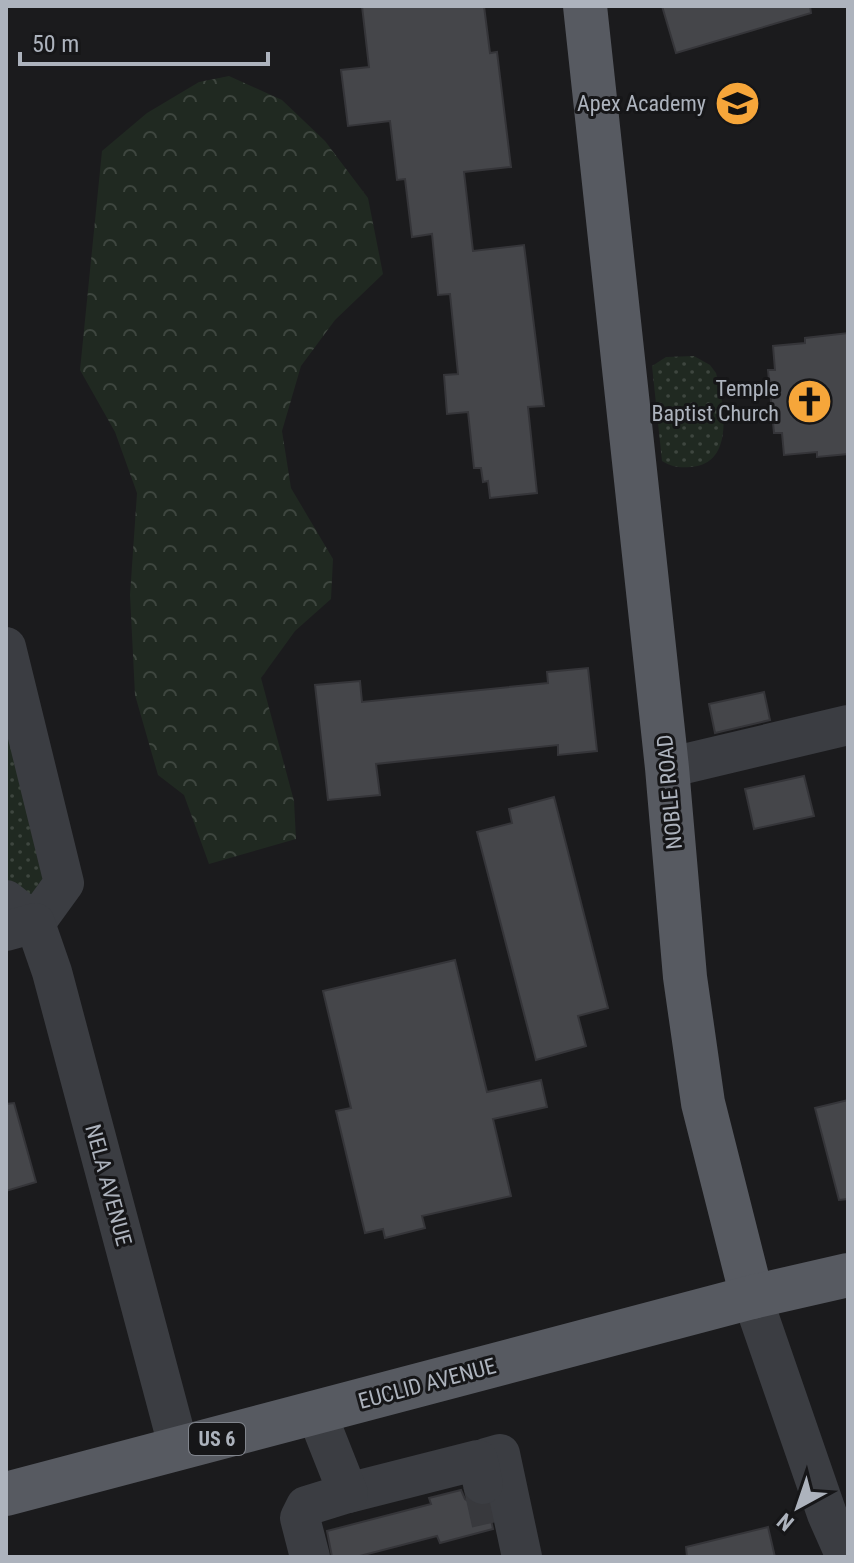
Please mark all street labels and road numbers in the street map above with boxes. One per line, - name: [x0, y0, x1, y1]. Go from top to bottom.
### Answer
- street label: NOBLE ROAD: [652, 733, 687, 850]
- street label: NELA AVENUE: [80, 1122, 137, 1249]
- street label: EUCLID AVENUE: [356, 1353, 499, 1414]
- road number: US 6: [189, 1423, 245, 1455]

